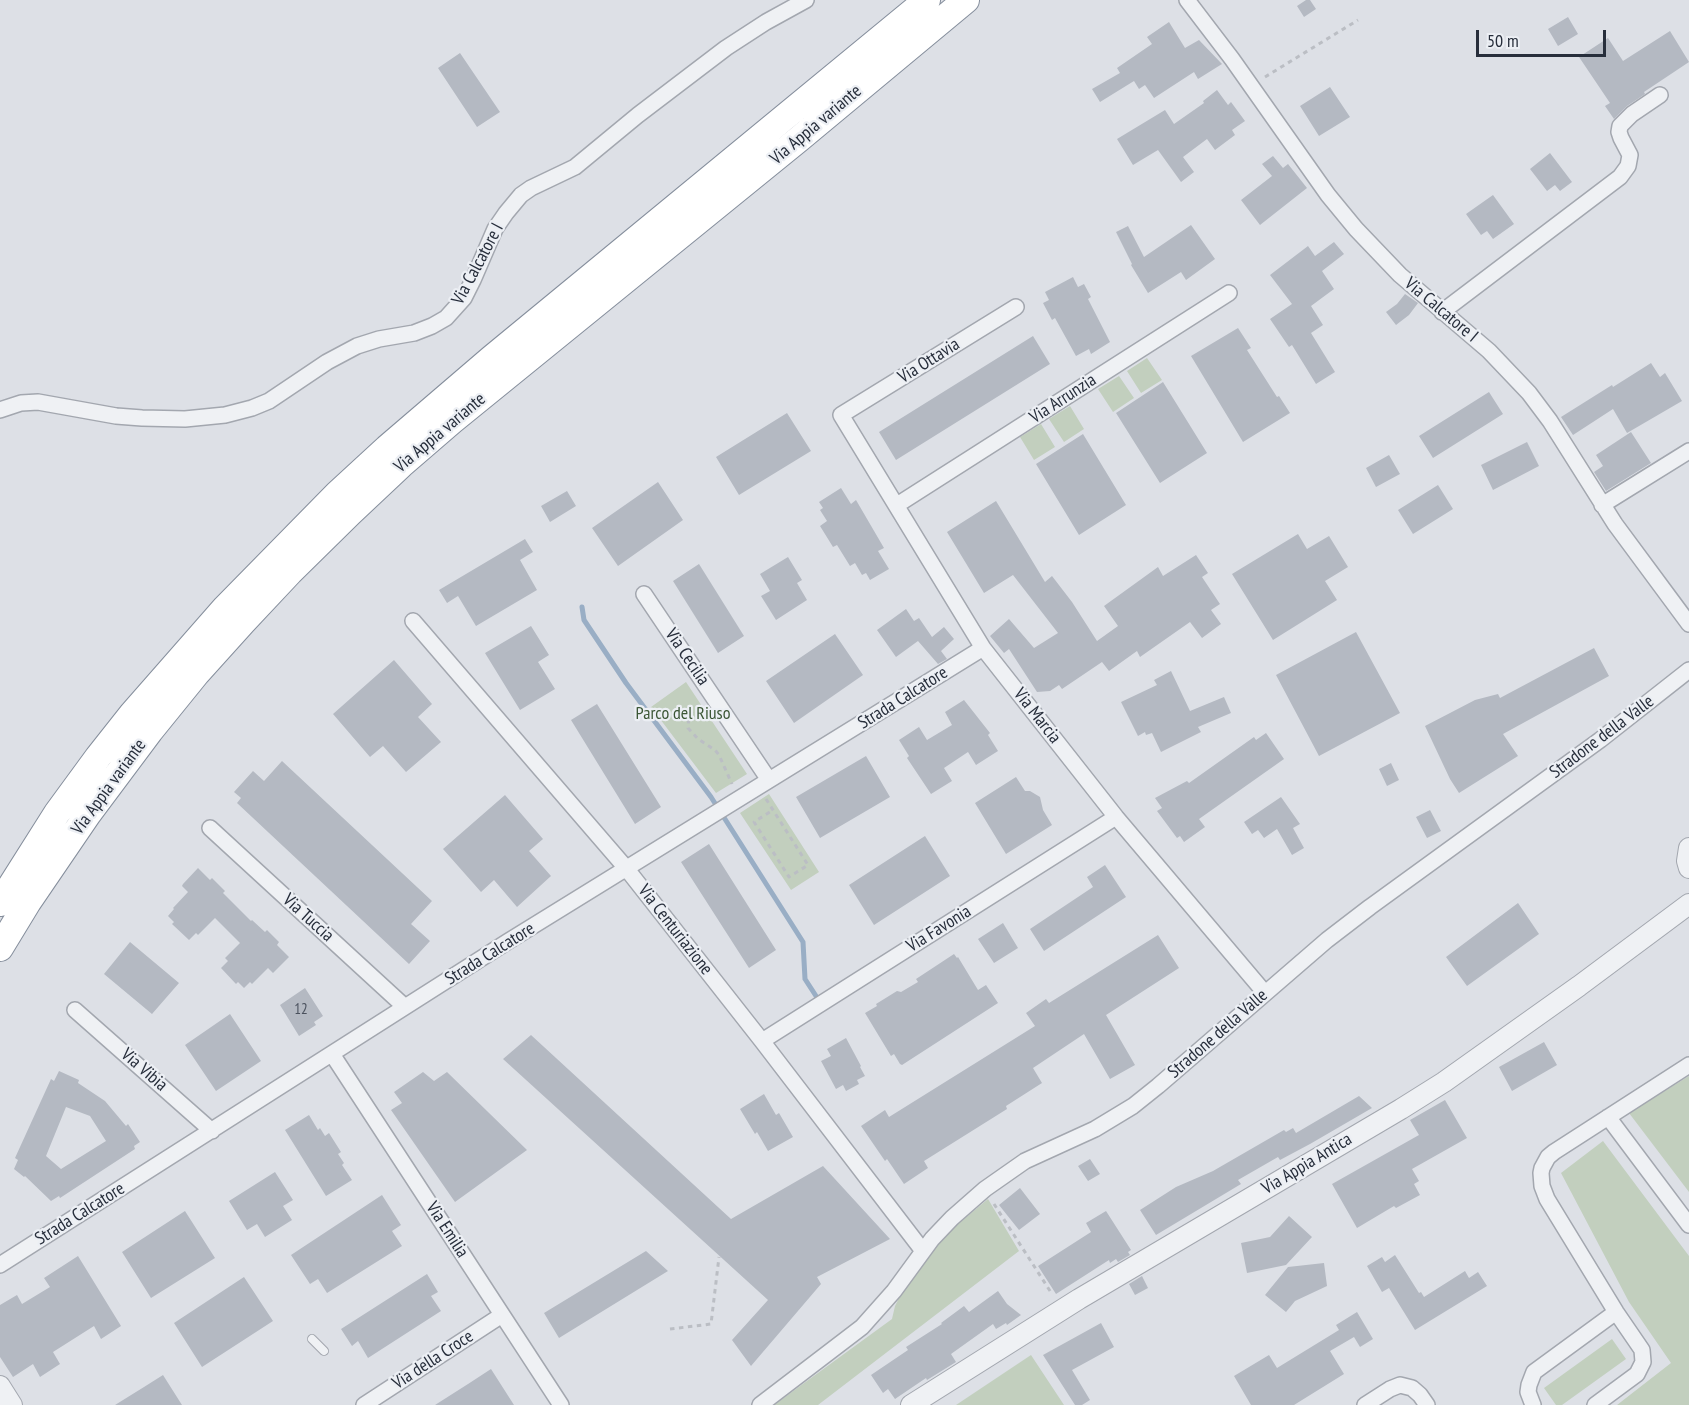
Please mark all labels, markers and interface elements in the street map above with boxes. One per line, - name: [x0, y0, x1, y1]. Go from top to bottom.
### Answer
- scale bar: [1479, 18, 1610, 56]
- text: 50 m: [1487, 29, 1519, 52]
- street label: Via Appia variante: [766, 81, 866, 169]
- street label: Via Calcatore I: [448, 220, 508, 308]
- street label: Via Calcatore I: [1400, 273, 1482, 347]
- street label: Via Ottavia: [894, 334, 964, 388]
- street label: Via Arrunzia: [1026, 370, 1100, 428]
- street label: Via Appia variante: [390, 389, 490, 477]
- street label: Via Cecilia: [660, 624, 714, 690]
- street label: Strada Calcatore: [854, 662, 952, 734]
- street label: Via Marcia: [1009, 684, 1065, 748]
- street label: Stradone della Valle: [1546, 691, 1658, 783]
- park label: Parco del Riuso: [636, 703, 730, 725]
- street label: Via Appia variante: [67, 735, 151, 839]
- street label: Via Centuriazione: [633, 881, 717, 979]
- street label: Via Tuccia: [278, 889, 338, 947]
- street label: Via Favonia: [903, 901, 975, 957]
- street label: Strada Calcatore: [441, 918, 539, 990]
- street label: Stradone della Valle: [1164, 985, 1272, 1083]
- house number: 12: [294, 1001, 308, 1019]
- street label: Via Vibia: [116, 1044, 172, 1096]
- street label: Via Appia Antica: [1258, 1129, 1356, 1199]
- street label: Strada Calcatore: [31, 1178, 129, 1250]
- street label: Via Emilia: [421, 1198, 473, 1262]
- street label: Via della Croce: [388, 1326, 478, 1394]

